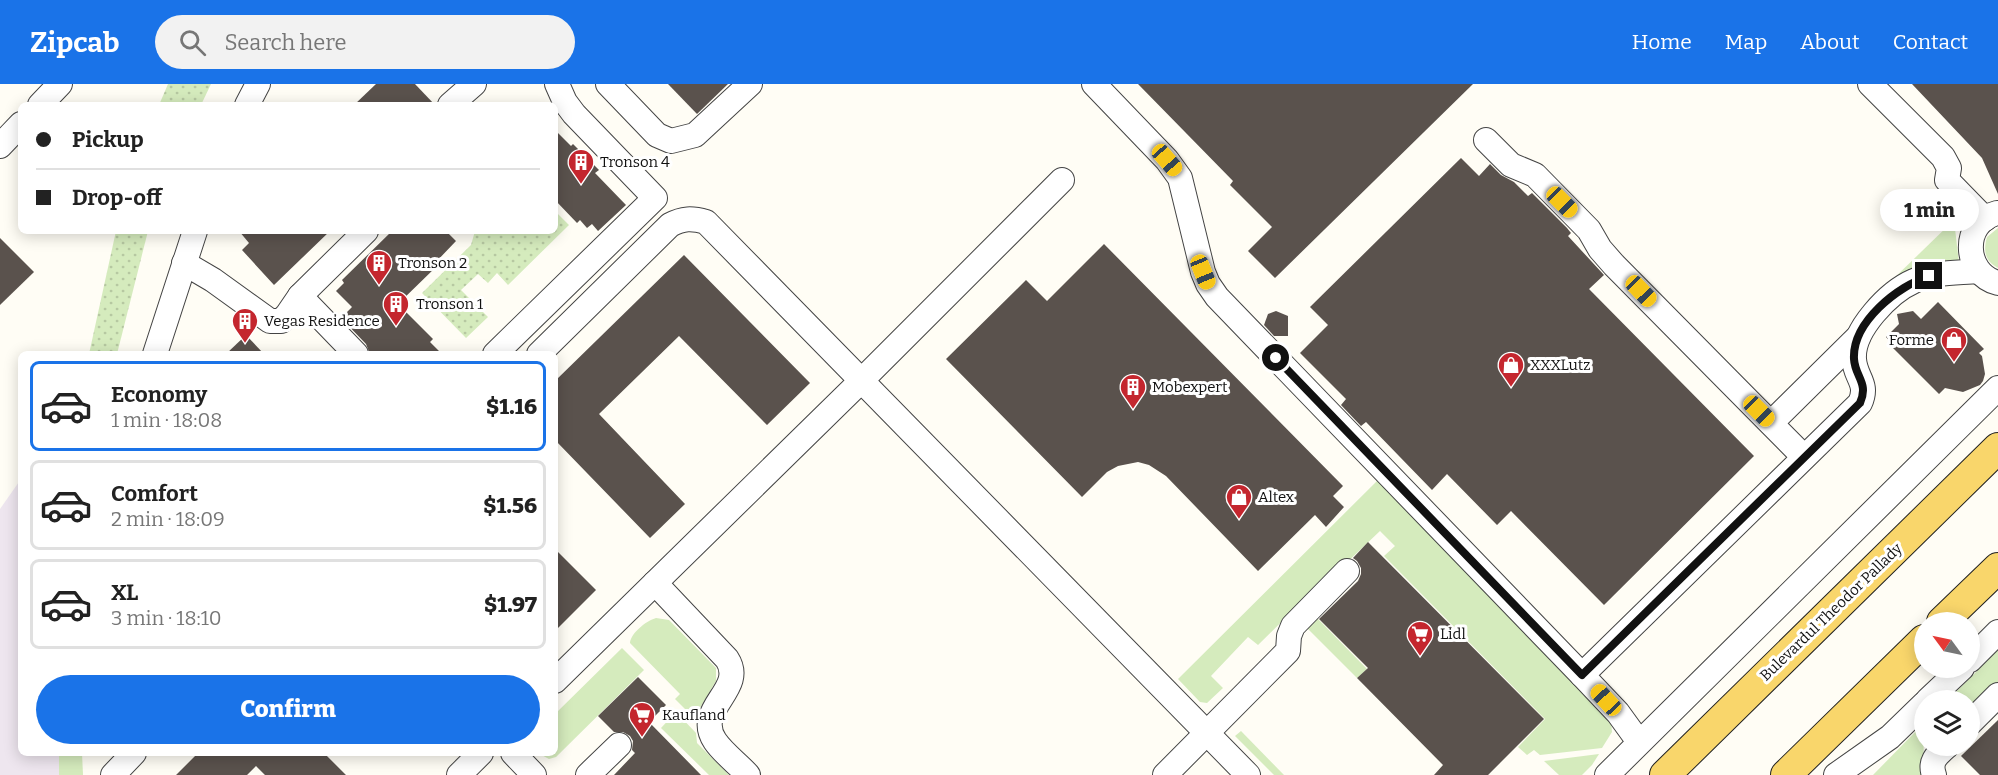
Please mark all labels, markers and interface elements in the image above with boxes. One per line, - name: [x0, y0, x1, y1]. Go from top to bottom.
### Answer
- search box: [155, 15, 575, 69]
- text: Zipcab: [30, 26, 119, 59]
- icon: search: [176, 26, 209, 59]
- text: Search here: [224, 29, 347, 56]
- text: Home: [1632, 29, 1692, 55]
- text: Map: [1725, 29, 1767, 55]
- text: About: [1800, 29, 1860, 55]
- text: Contact: [1893, 29, 1968, 55]
- text: Pickup: [72, 126, 144, 153]
- car: [1148, 141, 1186, 179]
- building icon: Tronson 4: [566, 147, 596, 185]
- place label: Tronson 4: [600, 153, 670, 171]
- car: [1543, 183, 1581, 221]
- text: Drop-off: [72, 184, 162, 211]
- callout: 1 min: [1880, 189, 1978, 231]
- text: 1 min: [1904, 198, 1955, 222]
- building icon: Tronson 2: [364, 248, 394, 286]
- car: [1188, 252, 1218, 292]
- place label: Tronson 2: [398, 254, 467, 272]
- route end: [1915, 262, 1942, 289]
- car: [1622, 272, 1660, 310]
- building icon: Tronson 1: [381, 289, 411, 327]
- place label: Tronson 1: [416, 295, 483, 313]
- building icon: Vegas Residence: [230, 306, 260, 344]
- place label: Vegas Residence: [264, 312, 380, 330]
- shop icon: Forme: [1939, 325, 1969, 363]
- place label: Forme: [1889, 331, 1934, 349]
- route start: [1262, 344, 1289, 371]
- shop icon: XXXLutz: [1496, 350, 1526, 388]
- place label: XXXLutz: [1530, 356, 1590, 374]
- building icon: Mobexpert: [1118, 372, 1148, 410]
- place label: Mobexpert: [1152, 378, 1228, 396]
- icon: car: [39, 379, 93, 433]
- text: Economy: [111, 381, 207, 408]
- car: [1740, 392, 1778, 430]
- text: $1.16: [486, 393, 537, 420]
- text: 1 min · 18:08: [111, 408, 222, 432]
- icon: car: [39, 478, 93, 532]
- text: Comfort: [111, 480, 198, 507]
- shop icon: Altex: [1224, 482, 1254, 520]
- place label: Altex: [1258, 488, 1295, 506]
- text: $1.56: [483, 492, 537, 519]
- text: 2 min · 18:09: [111, 507, 225, 531]
- street label: Bulevardul Theodor Pallady: [1756, 539, 1906, 685]
- icon: car: [39, 577, 93, 631]
- text: XL: [111, 579, 138, 606]
- text: $1.97: [484, 591, 537, 618]
- text: 3 min · 18:10: [111, 606, 222, 630]
- north arrow: [1914, 612, 1980, 678]
- map controls: [1914, 612, 1980, 756]
- supermarket icon: Lidl: [1405, 619, 1435, 657]
- place label: Lidl: [1440, 625, 1466, 643]
- button: Confirm: [36, 675, 540, 744]
- car: [1587, 681, 1625, 719]
- button: layers: [1914, 690, 1980, 756]
- supermarket icon: Kaufland: [627, 700, 657, 738]
- place label: Kaufland: [662, 706, 726, 724]

